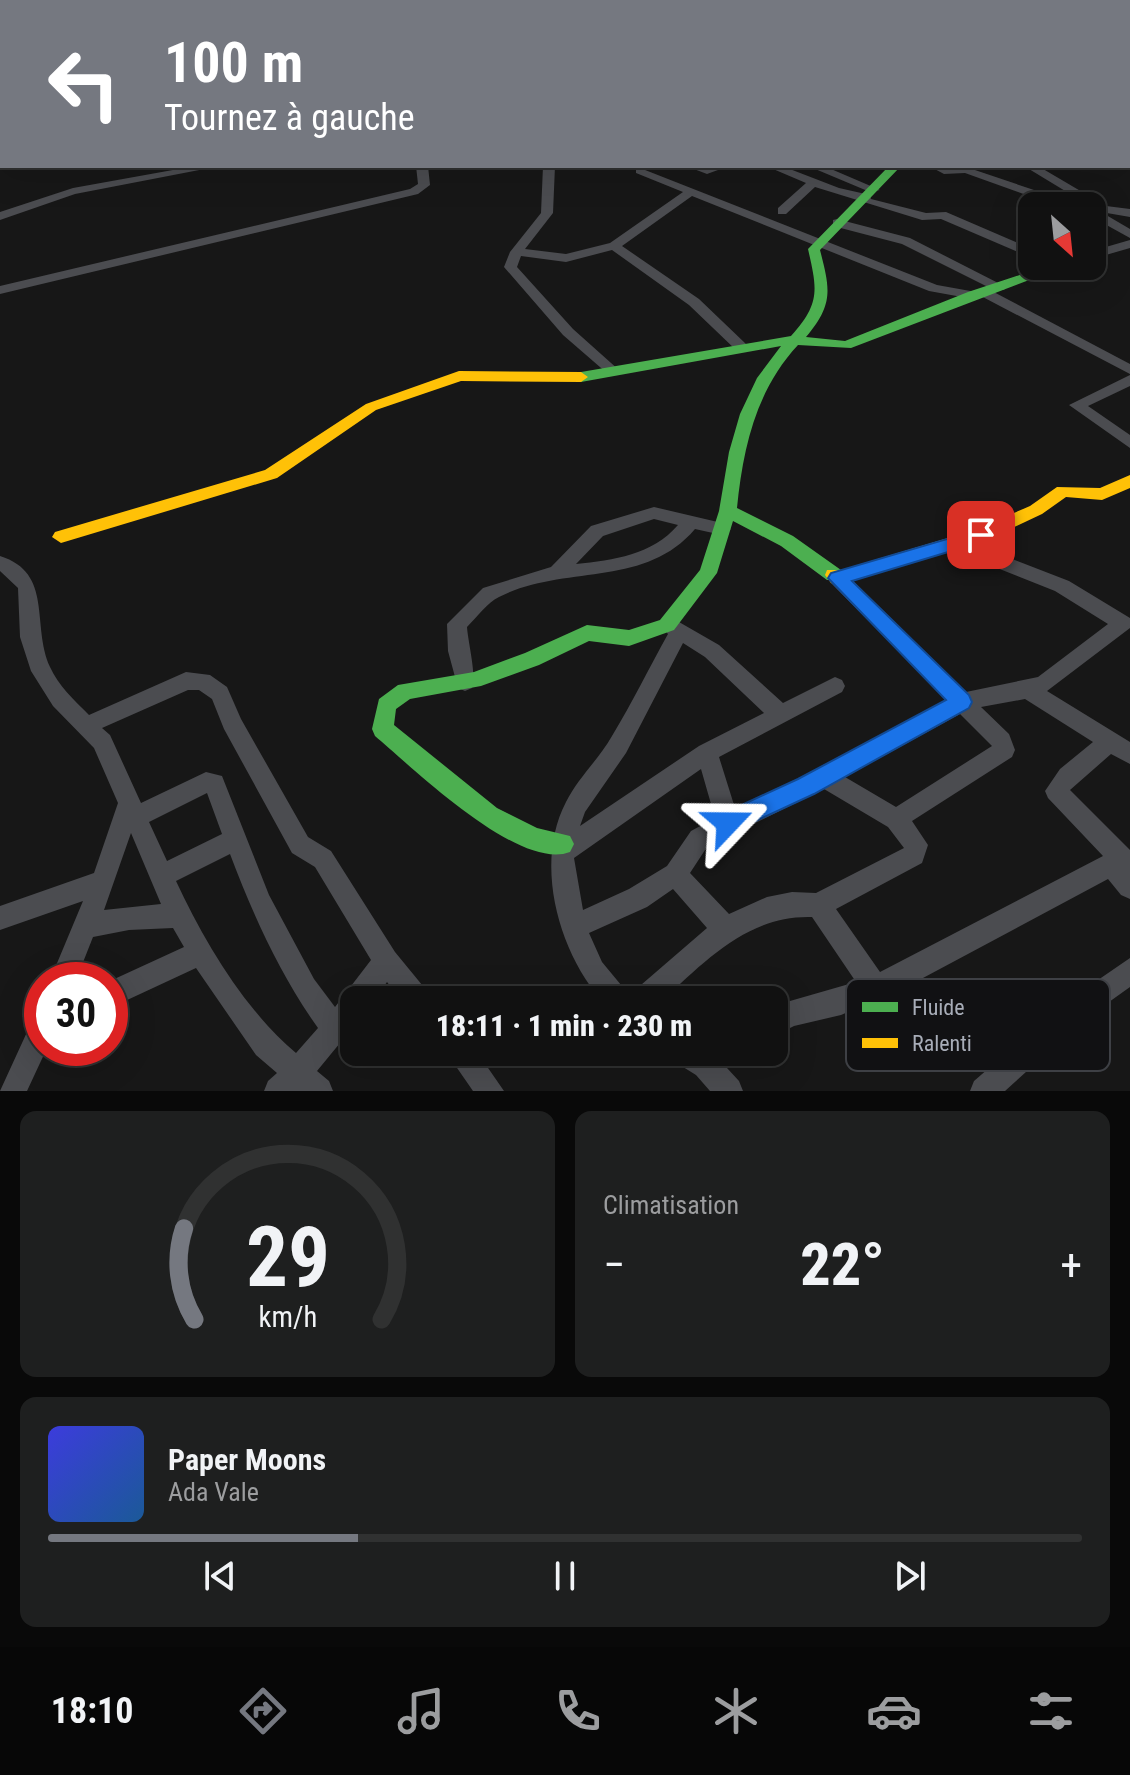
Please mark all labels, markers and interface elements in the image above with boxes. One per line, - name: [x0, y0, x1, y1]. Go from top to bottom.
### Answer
- text: 100 m: [164, 30, 303, 96]
- icon: left: [32, 32, 136, 136]
- text: Tournez à gauche: [164, 97, 415, 139]
- north arrow: [1018, 192, 1106, 280]
- map controls: [1018, 192, 1106, 280]
- pin: [947, 501, 1015, 569]
- icon: arrive: [959, 513, 1003, 557]
- position arrow: [686, 781, 770, 865]
- speed limit sign: 30: [24, 962, 128, 1066]
- legend: [846, 979, 1110, 1071]
- text: Fluide: [912, 995, 965, 1020]
- text: 18:11 · 1 min · 230 m: [436, 1008, 692, 1043]
- text: Ralenti: [912, 1031, 972, 1056]
- text: Climatisation: [603, 1190, 739, 1220]
- text: 29: [245, 1209, 330, 1306]
- text: 22°: [800, 1229, 885, 1300]
- text: −: [603, 1239, 625, 1291]
- text: +: [1060, 1239, 1082, 1291]
- text: km/h: [258, 1300, 317, 1334]
- text: Paper Moons: [168, 1442, 326, 1477]
- text: Ada Vale: [168, 1477, 259, 1507]
- icon: previous: [198, 1554, 242, 1598]
- icon: pause: [543, 1554, 587, 1598]
- icon: next: [888, 1554, 932, 1598]
- icon: directions: [235, 1683, 291, 1739]
- icon: music: [393, 1683, 449, 1739]
- icon: phone: [550, 1683, 606, 1739]
- icon: climate: [708, 1683, 764, 1739]
- icon: car: [866, 1683, 922, 1739]
- icon: filters: [1023, 1683, 1079, 1739]
- text: 18:10: [51, 1690, 133, 1732]

